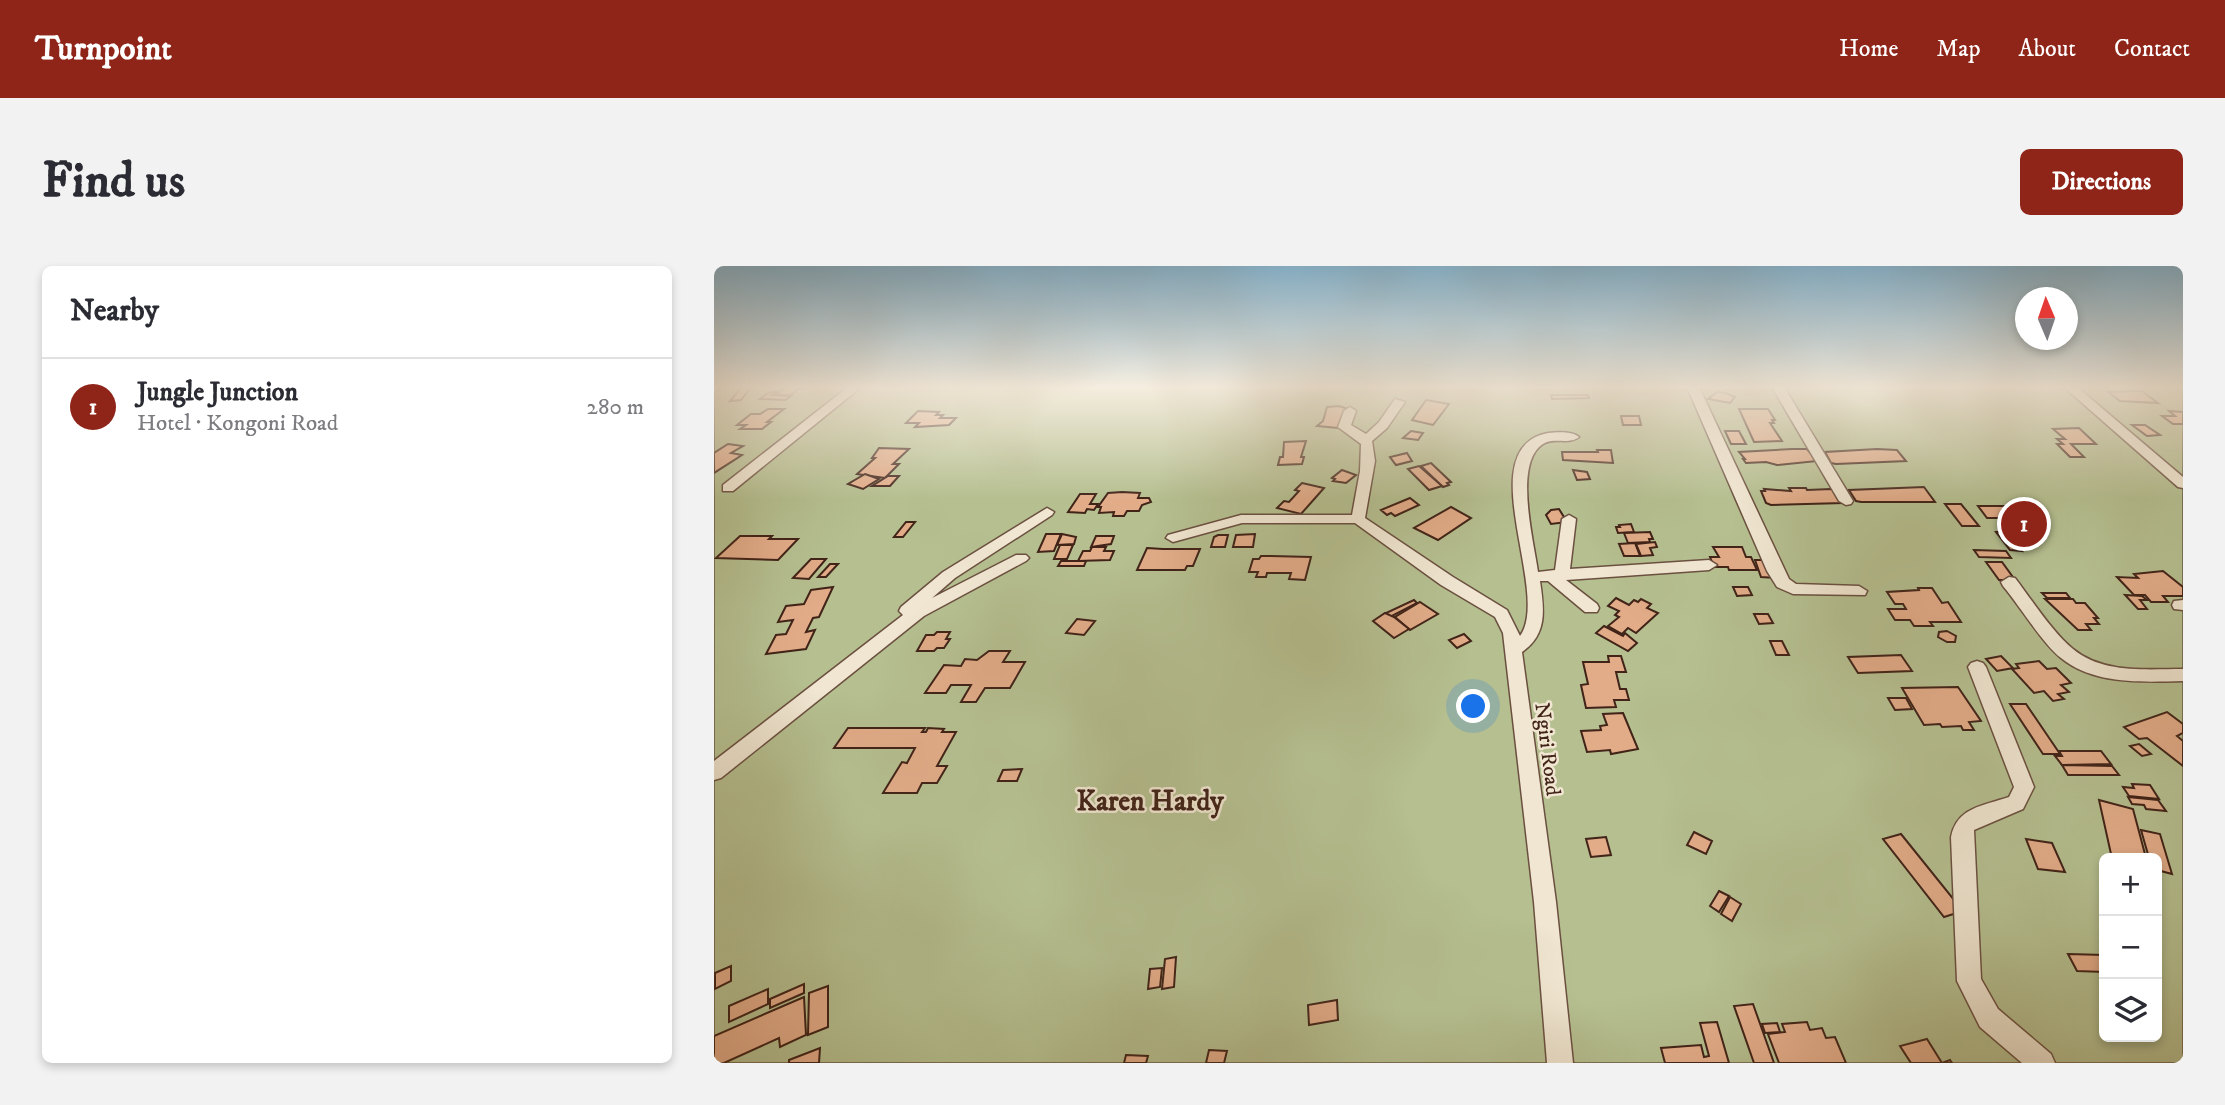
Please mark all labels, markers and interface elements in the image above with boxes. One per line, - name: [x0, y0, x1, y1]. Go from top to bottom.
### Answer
- text: Turnpoint: [35, 29, 172, 70]
- text: Home: [1839, 34, 1898, 64]
- text: Map: [1936, 34, 1981, 64]
- text: About: [2019, 34, 2076, 64]
- text: Contact: [2114, 34, 2190, 64]
- button: Directions: [2020, 149, 2183, 215]
- text: Find us: [42, 151, 185, 213]
- north arrow: [2015, 287, 2078, 350]
- text: Nearby: [70, 293, 159, 330]
- text: Jungle Junction: [137, 376, 298, 409]
- text: 1: [89, 393, 97, 422]
- text: 280 m: [587, 393, 644, 422]
- text: Hotel · Kongoni Road: [137, 409, 338, 438]
- pin: 1: [2001, 498, 2047, 550]
- your location: [1456, 689, 1490, 723]
- street label: Ngiri Road: [1528, 701, 1566, 798]
- district label: Karen Hardy: [1076, 784, 1224, 819]
- map controls: [2099, 853, 2162, 1042]
- button: +: [2099, 853, 2162, 916]
- button: −: [2099, 916, 2162, 979]
- button: layers: [2099, 979, 2162, 1042]

